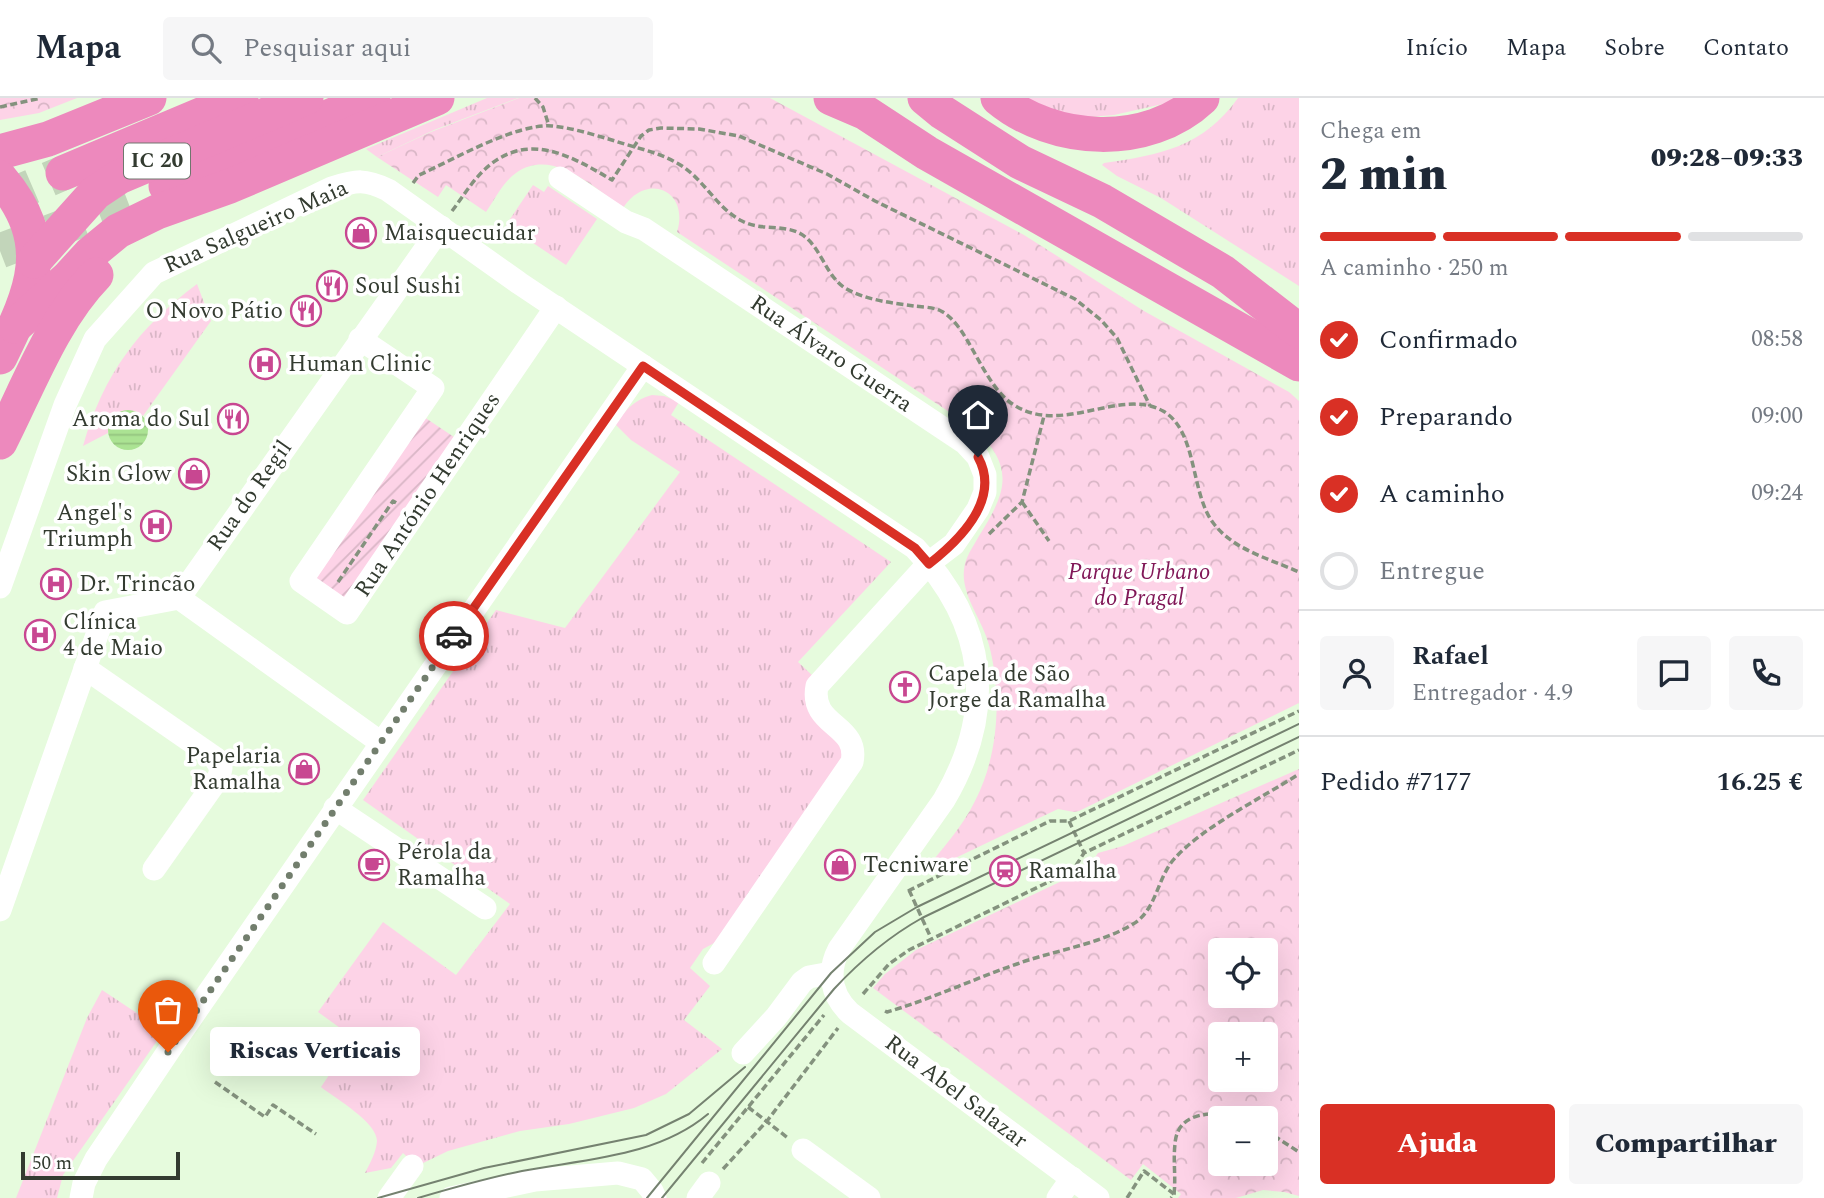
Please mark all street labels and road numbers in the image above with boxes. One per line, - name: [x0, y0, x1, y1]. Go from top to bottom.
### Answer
- road number: IC 20: [124, 144, 190, 178]
- street label: Rua Salgueiro Maia: [158, 171, 354, 283]
- street label: Rua Álvaro Guerra: [742, 286, 920, 422]
- street label: Rua António Henriques: [346, 385, 510, 605]
- street label: Rua do Regil: [199, 433, 301, 559]
- street label: Rua Abel Salazar: [877, 1026, 1035, 1158]

